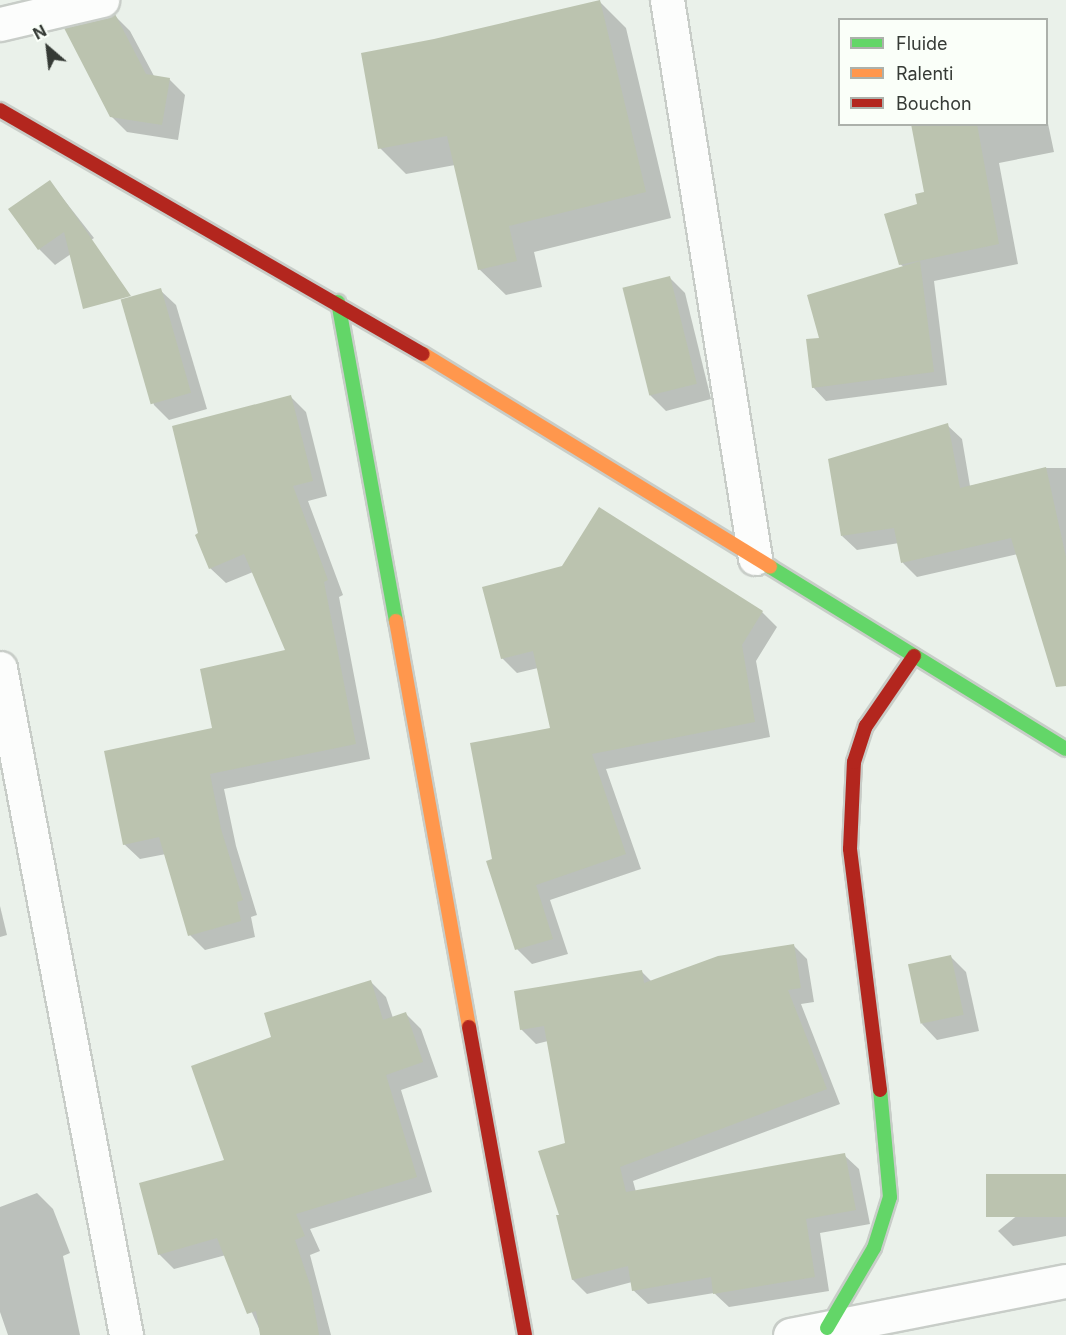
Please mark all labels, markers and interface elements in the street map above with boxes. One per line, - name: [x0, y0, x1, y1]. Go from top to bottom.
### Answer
- north arrow: [18, 18, 78, 78]
- legend: [838, 18, 1048, 126]
- text: N: [29, 20, 50, 44]
- text: Fluide: [896, 33, 948, 54]
- text: Ralenti: [896, 63, 953, 84]
- text: Bouchon: [896, 93, 972, 114]

